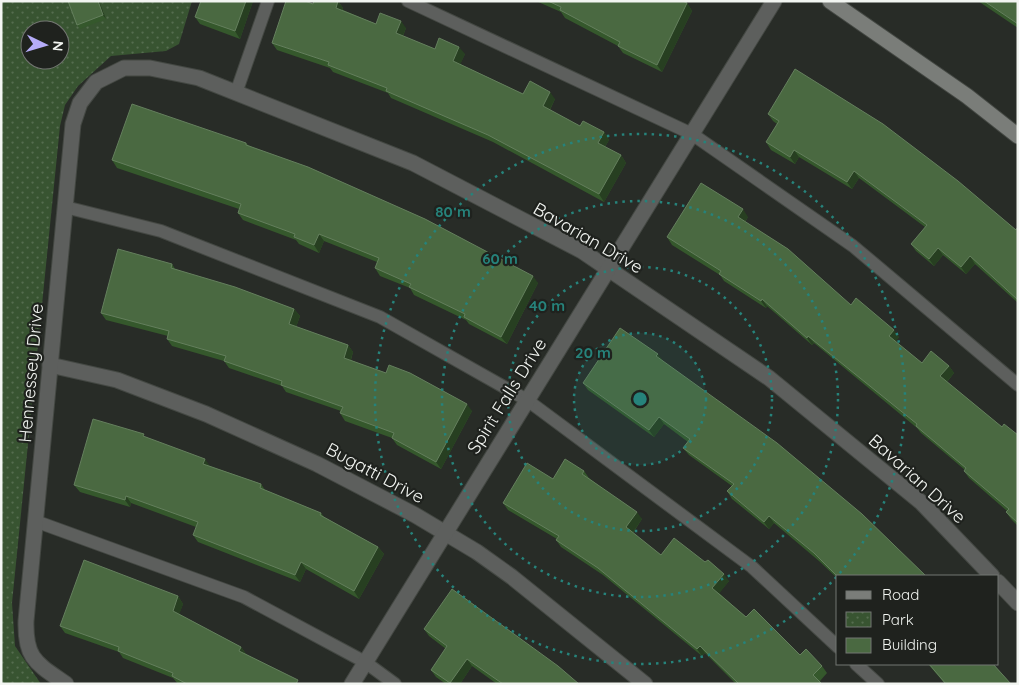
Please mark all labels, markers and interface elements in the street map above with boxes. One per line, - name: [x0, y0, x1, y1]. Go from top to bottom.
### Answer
- north arrow: [20, 20, 70, 70]
- text: N: [49, 40, 67, 52]
- street label: Bavarian Drive: [529, 197, 647, 278]
- text: 80 m: [435, 202, 471, 221]
- text: 60 m: [482, 249, 518, 268]
- text: 40 m: [529, 296, 565, 315]
- street label: Hennessey Drive: [13, 302, 48, 443]
- street label: Spirit Falls Drive: [462, 334, 551, 458]
- text: 20 m: [575, 343, 611, 362]
- centre of rings: [631, 390, 649, 408]
- street label: Bavarian Drive: [864, 429, 971, 528]
- street label: Bugatti Drive: [322, 437, 428, 508]
- legend: [836, 575, 999, 665]
- text: Road: [882, 585, 919, 604]
- text: Park: [882, 610, 914, 629]
- text: Building: [882, 635, 937, 654]

